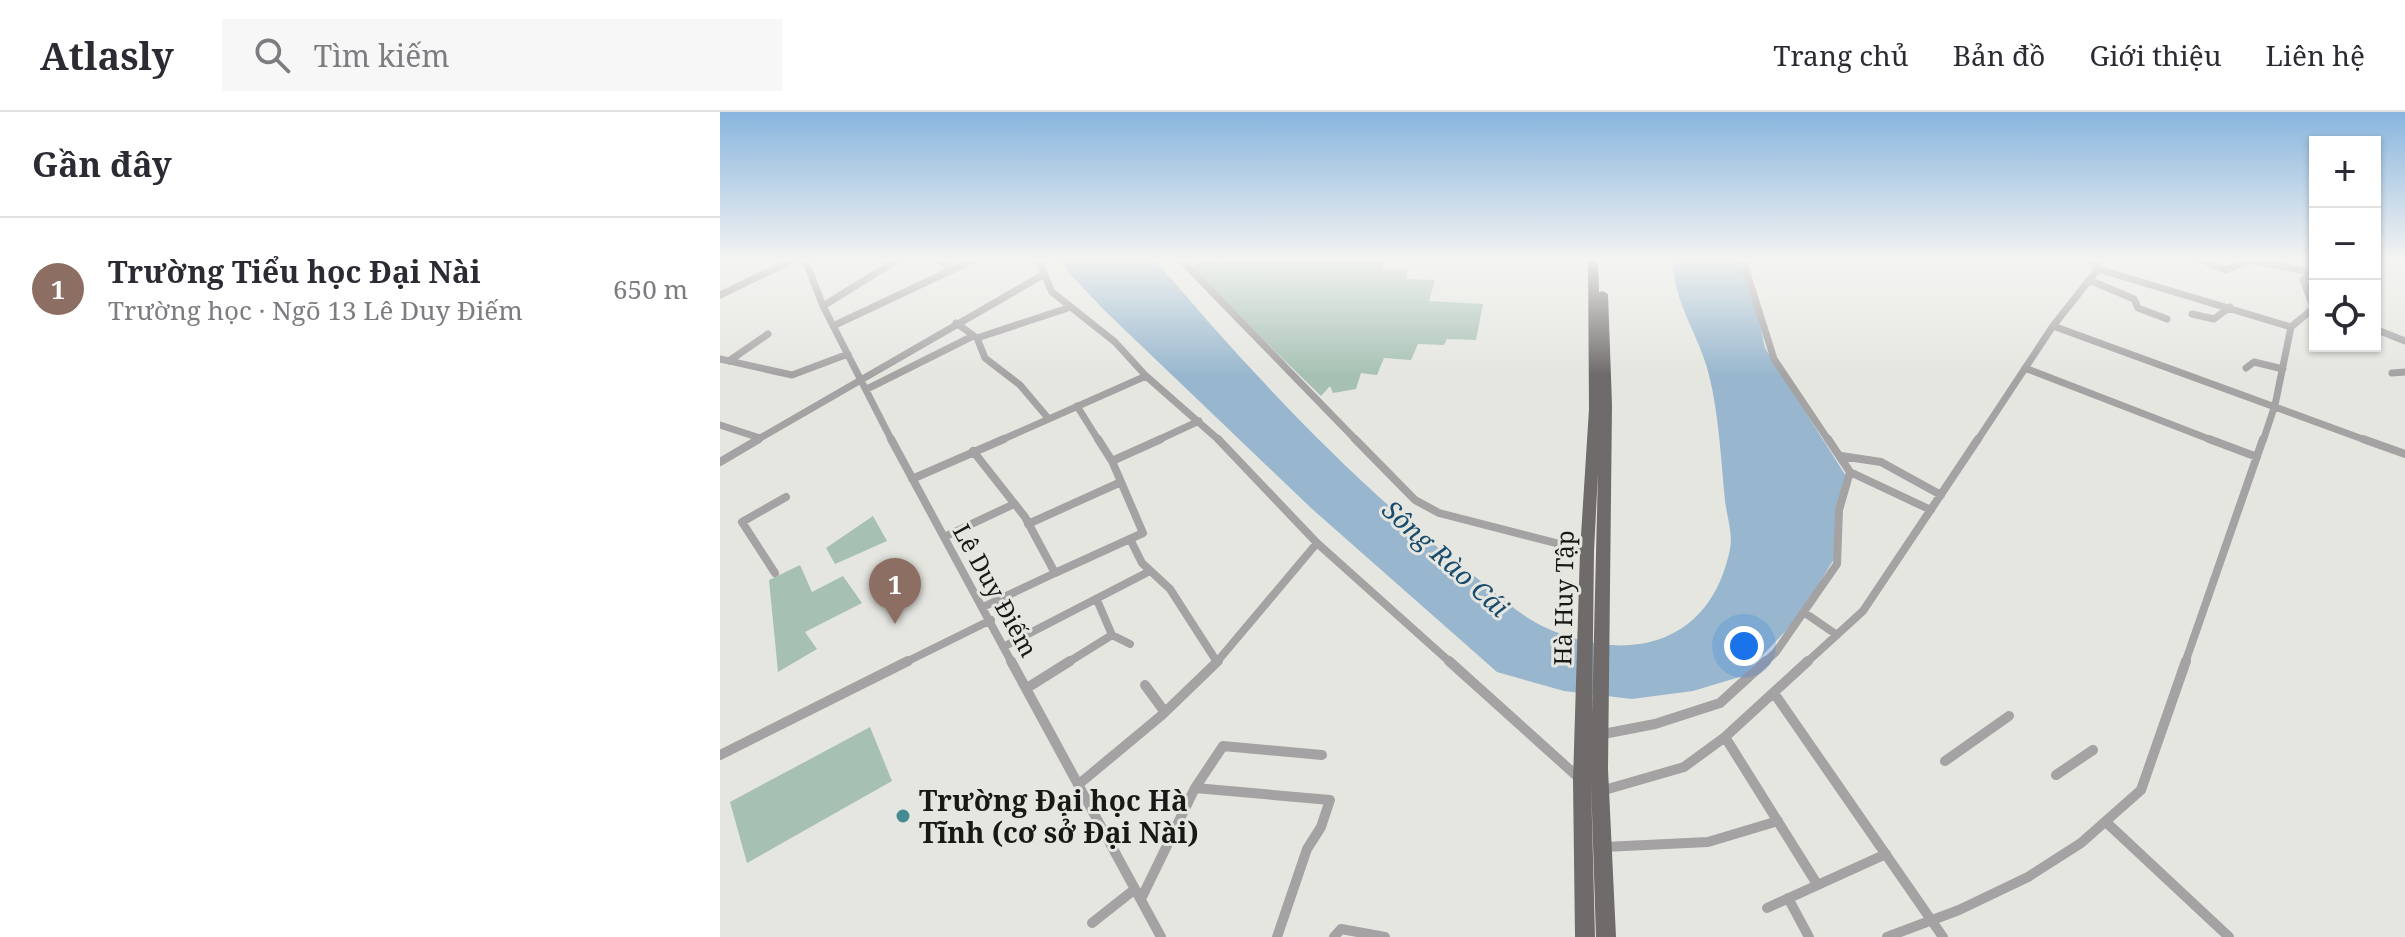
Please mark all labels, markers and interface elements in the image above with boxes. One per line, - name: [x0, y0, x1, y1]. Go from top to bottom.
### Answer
- search box: [222, 19, 782, 91]
- text: Atlasly: [40, 29, 174, 81]
- icon: search: [250, 33, 294, 77]
- text: Tìm kiếm: [314, 35, 450, 76]
- text: Trang chủ: [1773, 36, 1909, 74]
- text: Bản đồ: [1953, 36, 2045, 74]
- text: Giới thiệu: [2089, 36, 2222, 74]
- text: Liên hệ: [2266, 36, 2365, 74]
- map controls: [2309, 136, 2381, 352]
- button: +: [2309, 136, 2381, 208]
- text: Gần đây: [32, 141, 172, 187]
- button: −: [2309, 208, 2381, 280]
- text: Trường Tiểu học Đại Nài: [108, 251, 481, 292]
- text: 1: [51, 271, 65, 307]
- text: 650 m: [613, 271, 688, 307]
- button: locate: [2309, 280, 2381, 352]
- text: Trường học · Ngõ 13 Lê Duy Điếm: [108, 292, 523, 328]
- water label: Sông Rào Cái: [1375, 491, 1517, 625]
- street label: Lê Duy Điếm: [946, 518, 1046, 663]
- street label: Hà Huy Tập: [1545, 530, 1581, 666]
- pin: 1: [869, 558, 921, 624]
- your location: [1724, 626, 1764, 666]
- place label: Trường Đại học Hà Tĩnh (cơ sở Đại Nài): [919, 781, 1199, 851]
- marker: Trường Đại học Hà Tĩnh (cơ sở Đại Nài): [894, 807, 912, 825]

